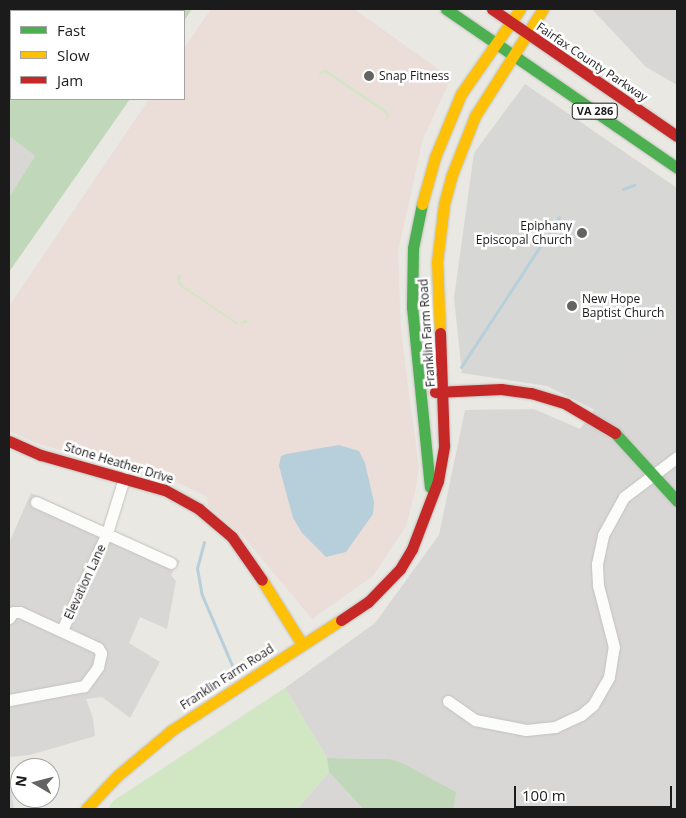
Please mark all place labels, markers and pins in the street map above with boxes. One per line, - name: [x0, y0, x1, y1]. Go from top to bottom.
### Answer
- place label: Snap Fitness: [379, 69, 449, 83]
- marker: Snap Fitness: [363, 70, 375, 82]
- place label: Epiphany Episcopal Church: [476, 219, 572, 247]
- marker: Epiphany Episcopal Church: [576, 227, 588, 239]
- place label: New Hope Baptist Church: [582, 292, 664, 320]
- marker: New Hope Baptist Church: [566, 300, 578, 312]

